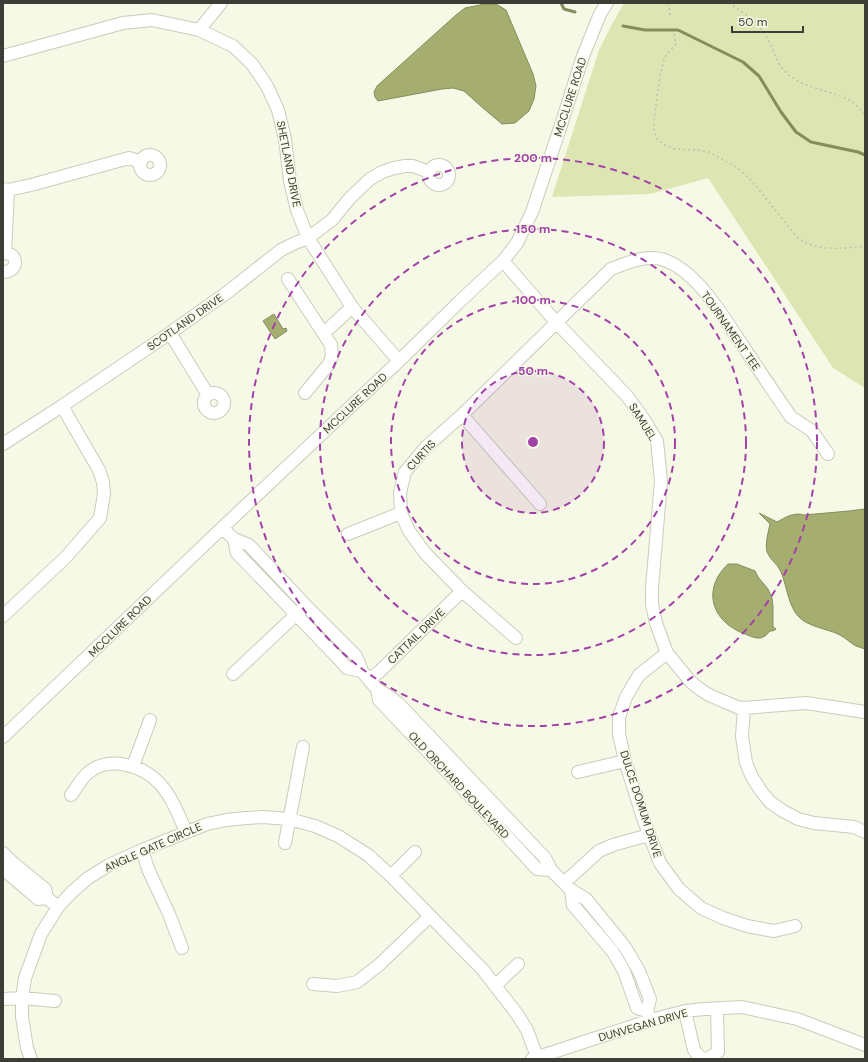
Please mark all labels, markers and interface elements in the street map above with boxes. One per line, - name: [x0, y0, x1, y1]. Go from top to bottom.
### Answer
- scale bar: [732, 8, 803, 34]
- text: 50 m: [738, 14, 767, 30]
- street label: MCCLURE ROAD: [551, 55, 590, 139]
- street label: SHETLAND DRIVE: [274, 120, 304, 208]
- text: 200 m: [514, 150, 552, 166]
- text: 150 m: [516, 221, 550, 237]
- street label: TOURNAMENT TEE: [698, 289, 764, 373]
- street label: SCOTLAND DRIVE: [144, 290, 226, 354]
- text: 100 m: [515, 292, 551, 308]
- text: 50 m: [518, 363, 548, 379]
- street label: MCCLURE ROAD: [320, 369, 390, 436]
- street label: SAMUEL: [626, 400, 660, 444]
- centre of rings: [526, 435, 540, 449]
- street label: CURTIS: [403, 437, 439, 473]
- street label: MCCLURE ROAD: [85, 592, 155, 660]
- street label: CATTAIL DRIVE: [384, 605, 448, 667]
- street label: OLD ORCHARD BOULEVARD: [406, 728, 513, 842]
- street label: DULCE DOMUM DRIVE: [617, 749, 665, 859]
- street label: ANGLE GATE CIRCLE: [102, 819, 204, 875]
- street label: DUNVEGAN DRIVE: [597, 1006, 689, 1044]

